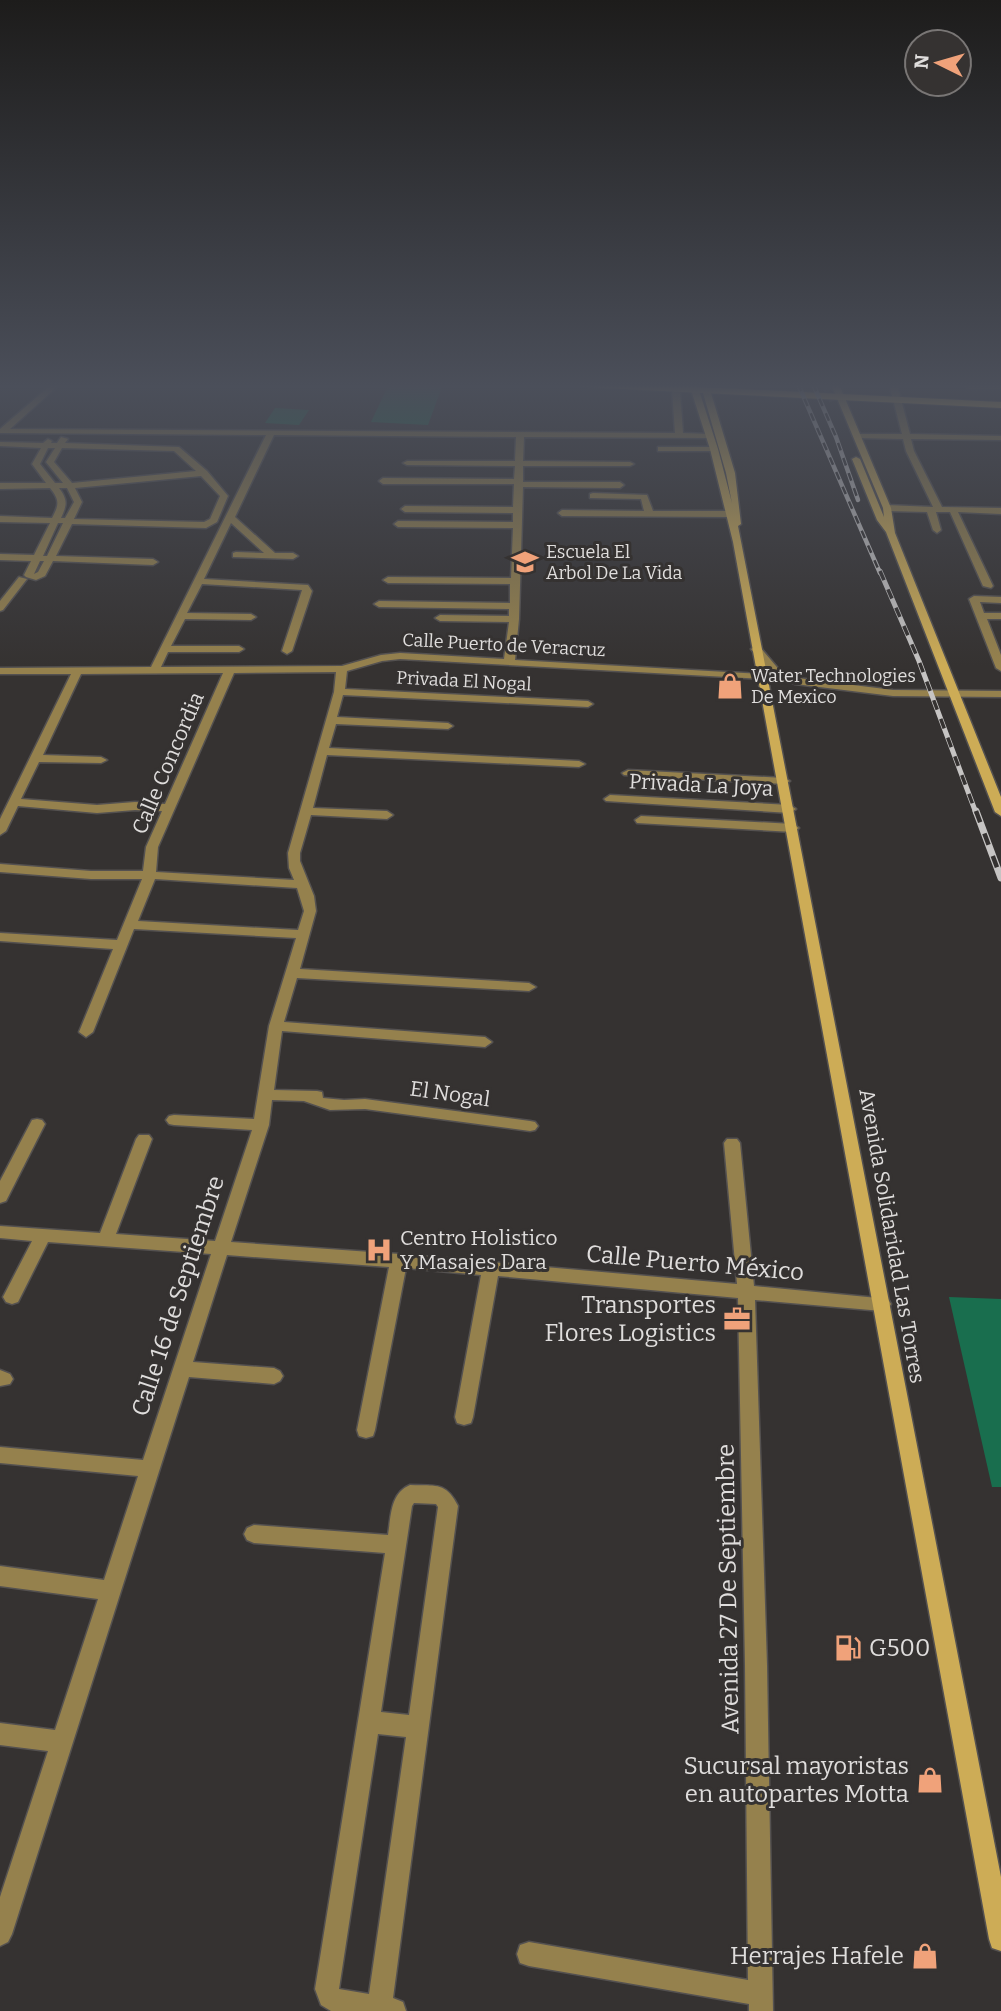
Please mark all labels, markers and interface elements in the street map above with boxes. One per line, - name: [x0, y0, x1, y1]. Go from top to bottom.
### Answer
- north arrow: [903, 28, 973, 98]
- text: N: [909, 53, 934, 70]
- place label: Escuela El Arbol De La Vida: [546, 541, 682, 584]
- school or university icon: Escuela El Arbol De La Vida: [510, 547, 540, 577]
- street label: Calle Puerto de Veracruz: [402, 629, 606, 661]
- place label: Water Technologies De Mexico: [751, 665, 916, 708]
- street label: Privada El Nogal: [396, 666, 532, 696]
- shop icon: Water Technologies De Mexico: [715, 671, 745, 701]
- street label: Calle Concordia: [126, 688, 210, 838]
- street label: Privada La Joya: [628, 768, 774, 802]
- street label: El Nogal: [408, 1076, 492, 1112]
- street label: Avenida Solidaridad Las Torres: [853, 1086, 931, 1386]
- street label: Calle 16 de Septiembre: [126, 1172, 230, 1420]
- place label: Centro Holistico Y Masajes Dara: [400, 1225, 558, 1275]
- hospital icon: Centro Holistico Y Masajes Dara: [364, 1235, 394, 1265]
- street label: Calle Puerto México: [585, 1240, 805, 1286]
- place label: Transportes Flores Logistics: [545, 1291, 716, 1347]
- office icon: Transportes Flores Logistics: [722, 1304, 752, 1334]
- street label: Avenida 27 De Septiembre: [711, 1444, 745, 1734]
- fuel station icon: G500: [833, 1633, 863, 1663]
- place label: G500: [869, 1634, 930, 1662]
- place label: Sucursal mayoristas en autopartes Motta: [683, 1752, 909, 1808]
- shop icon: Sucursal mayoristas en autopartes Motta: [915, 1765, 945, 1795]
- shop icon: Herrajes Hafele: [910, 1941, 940, 1971]
- place label: Herrajes Hafele: [730, 1942, 904, 1970]

